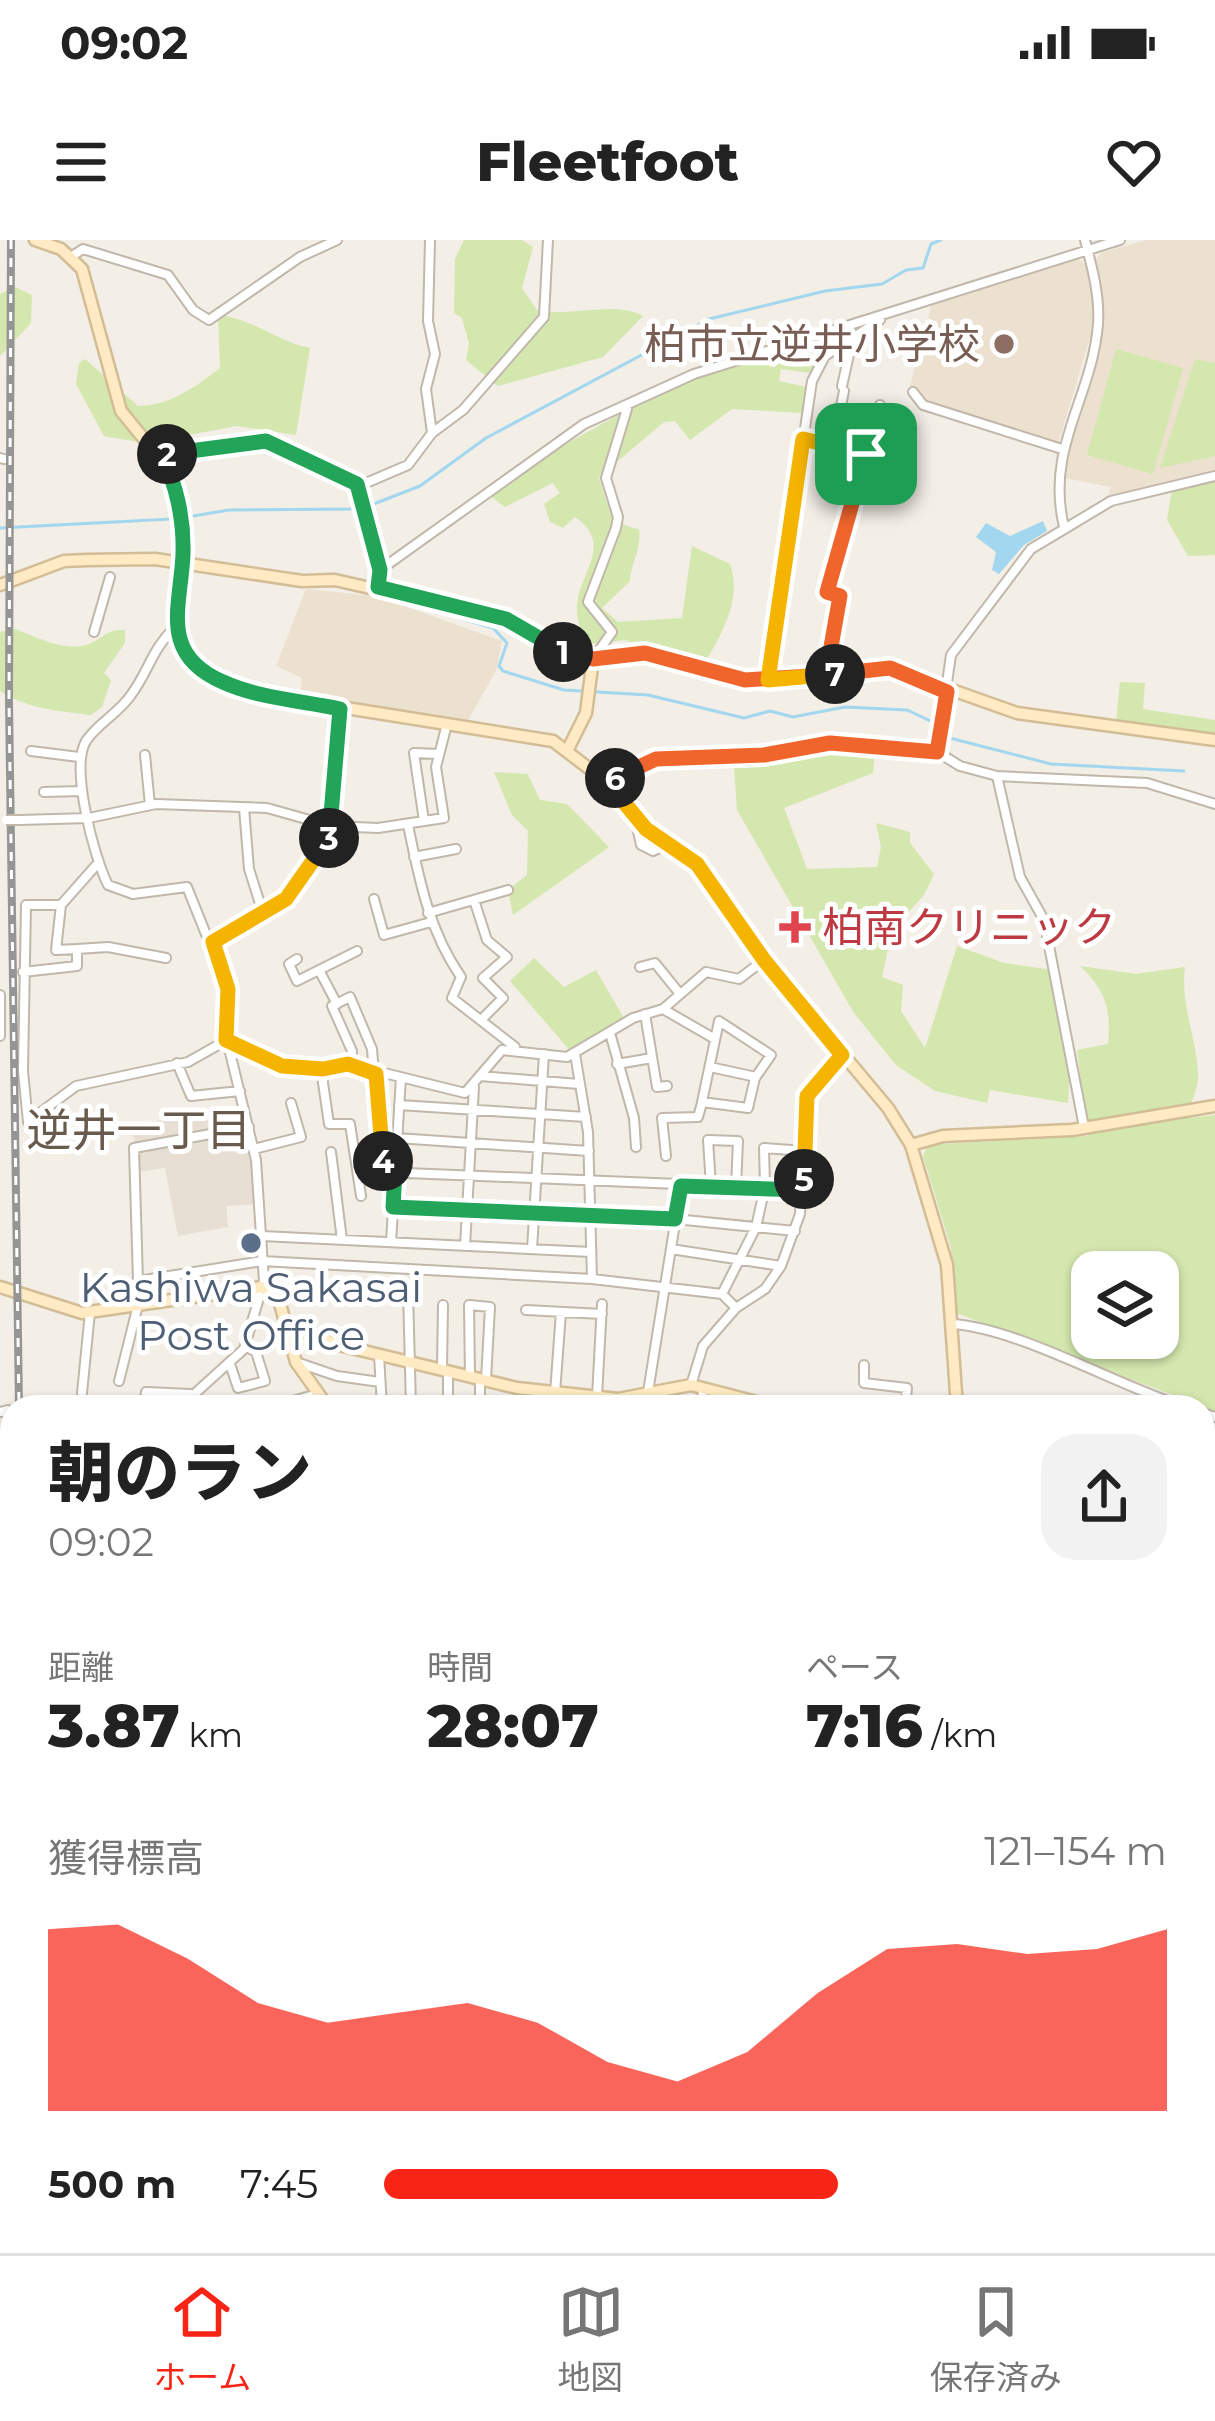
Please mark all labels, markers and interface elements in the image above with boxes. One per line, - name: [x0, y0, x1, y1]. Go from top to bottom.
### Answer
- text: 09:02: [60, 15, 188, 70]
- icon: menu: [48, 129, 114, 195]
- text: Fleetfoot: [476, 129, 739, 195]
- icon: heart: [1101, 129, 1167, 195]
- place label: 柏市立逆井小学校: [644, 318, 980, 370]
- marker: 柏市立逆井小学校: [991, 331, 1017, 357]
- pin: [815, 403, 917, 505]
- icon: arrive: [833, 421, 899, 487]
- pin: 2: [137, 424, 197, 484]
- text: 2: [157, 434, 177, 474]
- pin: 1: [533, 622, 593, 682]
- text: 1: [557, 632, 569, 672]
- pin: 7: [805, 644, 865, 704]
- text: 7: [825, 654, 845, 694]
- pin: 6: [585, 748, 645, 808]
- text: 6: [604, 758, 626, 798]
- pin: 3: [299, 808, 359, 868]
- text: 3: [319, 818, 339, 858]
- place label: 柏南クリニック: [822, 901, 1116, 953]
- marker: 柏南クリニック: [779, 911, 811, 943]
- district label: 逆井一丁目: [26, 1102, 252, 1157]
- pin: 4: [353, 1131, 413, 1191]
- text: 4: [372, 1141, 394, 1181]
- pin: 5: [774, 1149, 834, 1209]
- text: 5: [794, 1159, 814, 1199]
- marker: Kashiwa Sakasai Post Office: [238, 1230, 264, 1256]
- map controls: [1071, 1251, 1179, 1359]
- button: layers: [1071, 1251, 1179, 1359]
- place label: Kashiwa Sakasai Post Office: [80, 1261, 422, 1361]
- text: 朝のラン: [48, 1432, 312, 1513]
- button: share: [1041, 1434, 1167, 1560]
- text: 09:02: [48, 1518, 154, 1566]
- text: 距離: [48, 1647, 114, 1687]
- text: 時間: [427, 1647, 493, 1687]
- text: ペース: [806, 1647, 903, 1687]
- text: 3.87: [48, 1689, 180, 1762]
- text: 28:07: [427, 1689, 599, 1762]
- text: 7:16: [806, 1689, 923, 1762]
- text: km: [180, 1715, 243, 1755]
- text: /km: [923, 1715, 997, 1755]
- text: 121–154 m: [984, 1827, 1167, 1875]
- text: 獲得標高: [48, 1834, 204, 1882]
- text: 500 m: [48, 2160, 176, 2208]
- text: 7:45: [240, 2160, 318, 2208]
- tab: ホーム: [153, 2279, 251, 2399]
- tab: 地図: [558, 2279, 624, 2399]
- tab: 保存済み: [930, 2279, 1062, 2399]

